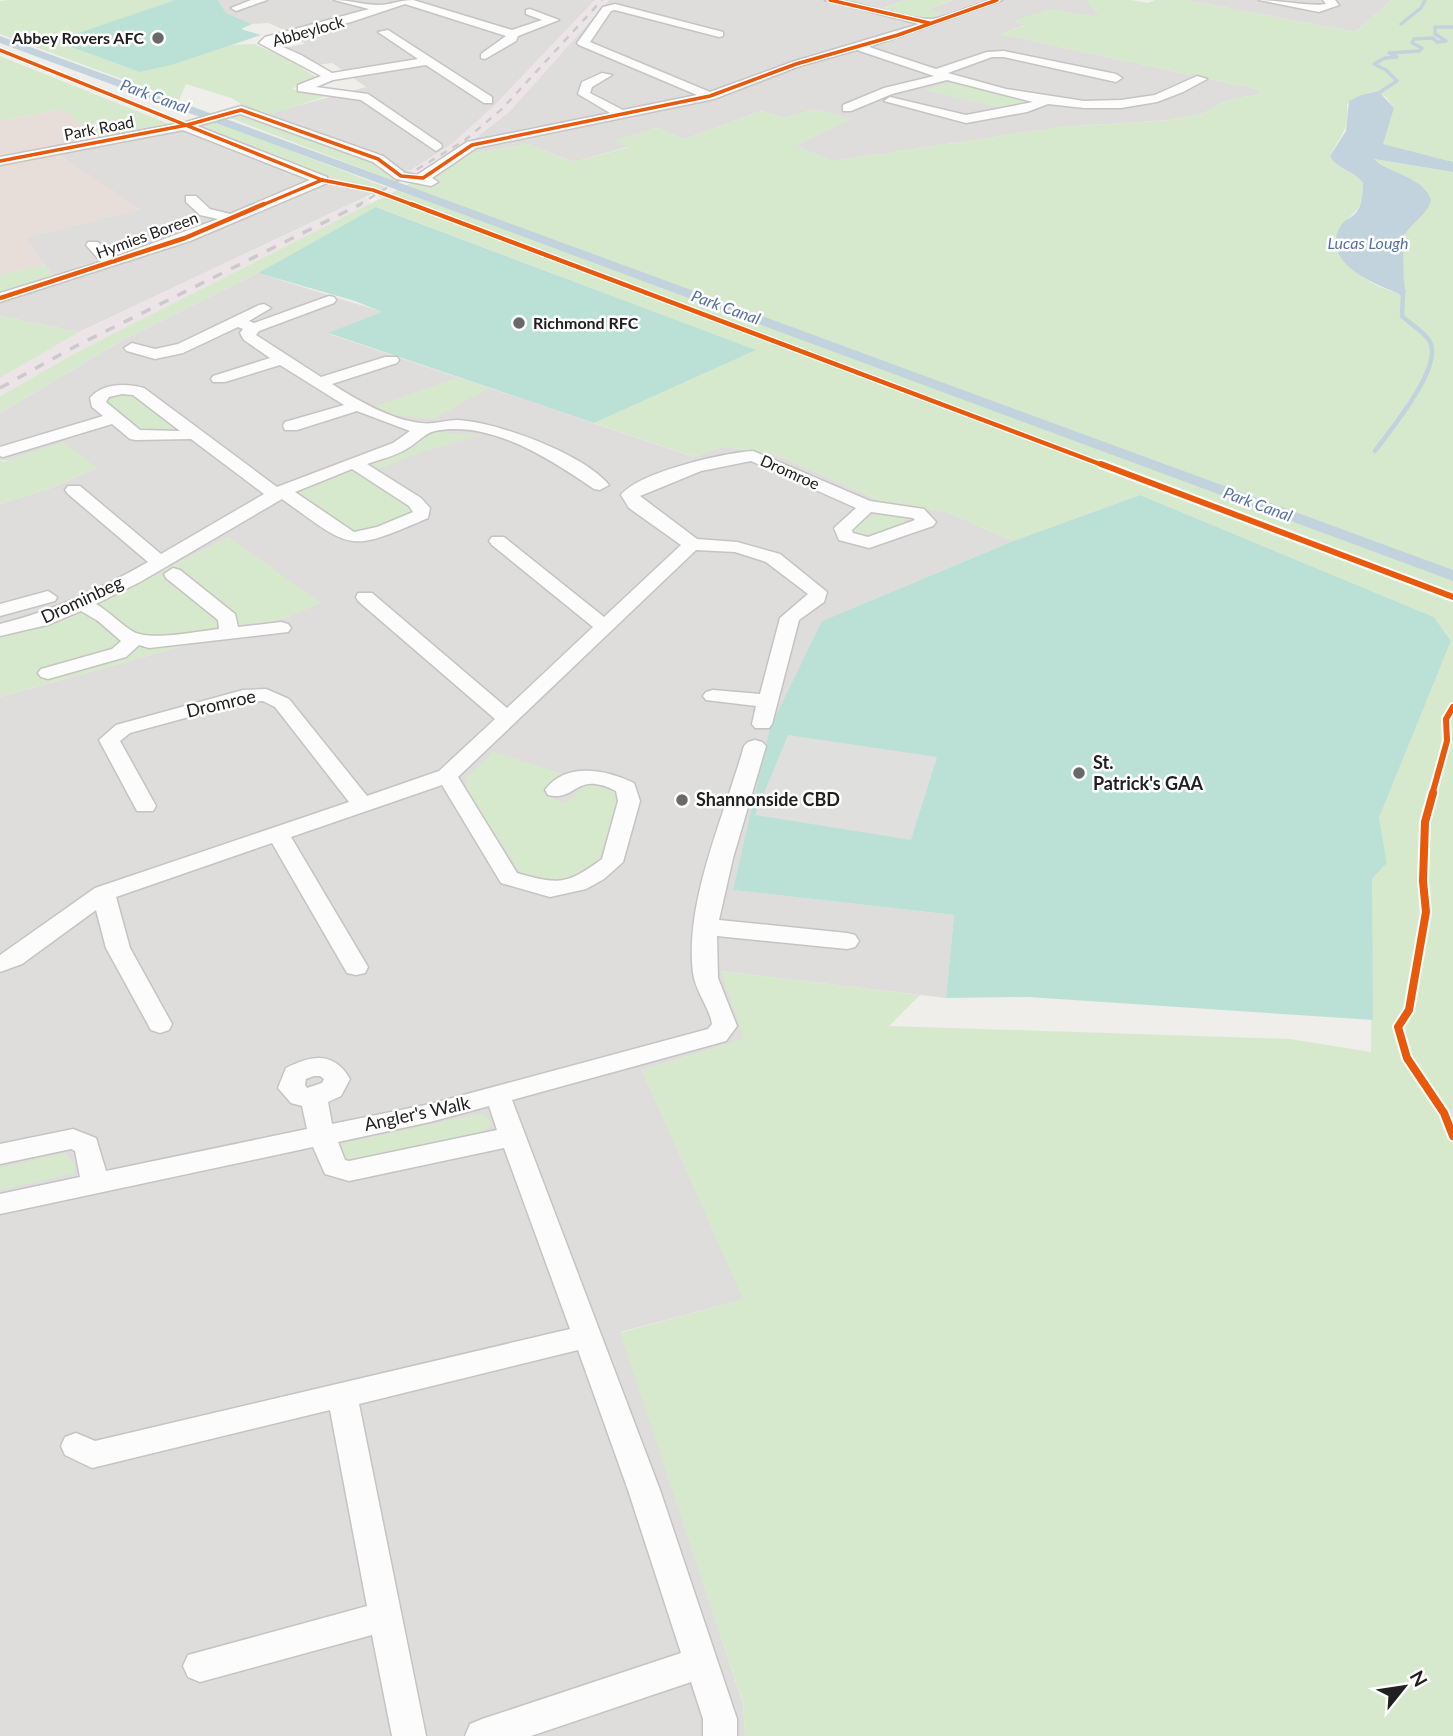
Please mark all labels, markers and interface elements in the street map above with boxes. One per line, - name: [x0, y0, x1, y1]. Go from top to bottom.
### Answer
- street label: Abbeylock: [270, 11, 347, 50]
- place label: Abbey Rovers AFC: [11, 28, 144, 47]
- marker: Abbey Rovers AFC: [150, 30, 166, 46]
- water label: Park Canal: [118, 74, 192, 117]
- street label: Park Road: [62, 111, 135, 144]
- street label: Hymies Boreen: [93, 207, 201, 262]
- water label: Lucas Lough: [1327, 233, 1409, 252]
- water label: Park Canal: [689, 285, 763, 328]
- place label: Richmond RFC: [533, 313, 639, 332]
- marker: Richmond RFC: [511, 315, 527, 331]
- street label: Dromroe: [758, 450, 823, 493]
- water label: Park Canal: [1221, 482, 1295, 525]
- street label: Drominbeg: [37, 571, 126, 628]
- street label: Dromroe: [184, 684, 258, 722]
- place label: St. Patrick's GAA: [1093, 751, 1203, 794]
- marker: St. Patrick's GAA: [1071, 765, 1087, 781]
- place label: Shannonside CBD: [696, 788, 840, 810]
- marker: Shannonside CBD: [674, 792, 690, 808]
- street label: Angler's Walk: [362, 1091, 472, 1135]
- north arrow: [1369, 1652, 1439, 1722]
- text: N: [1406, 1666, 1433, 1690]

